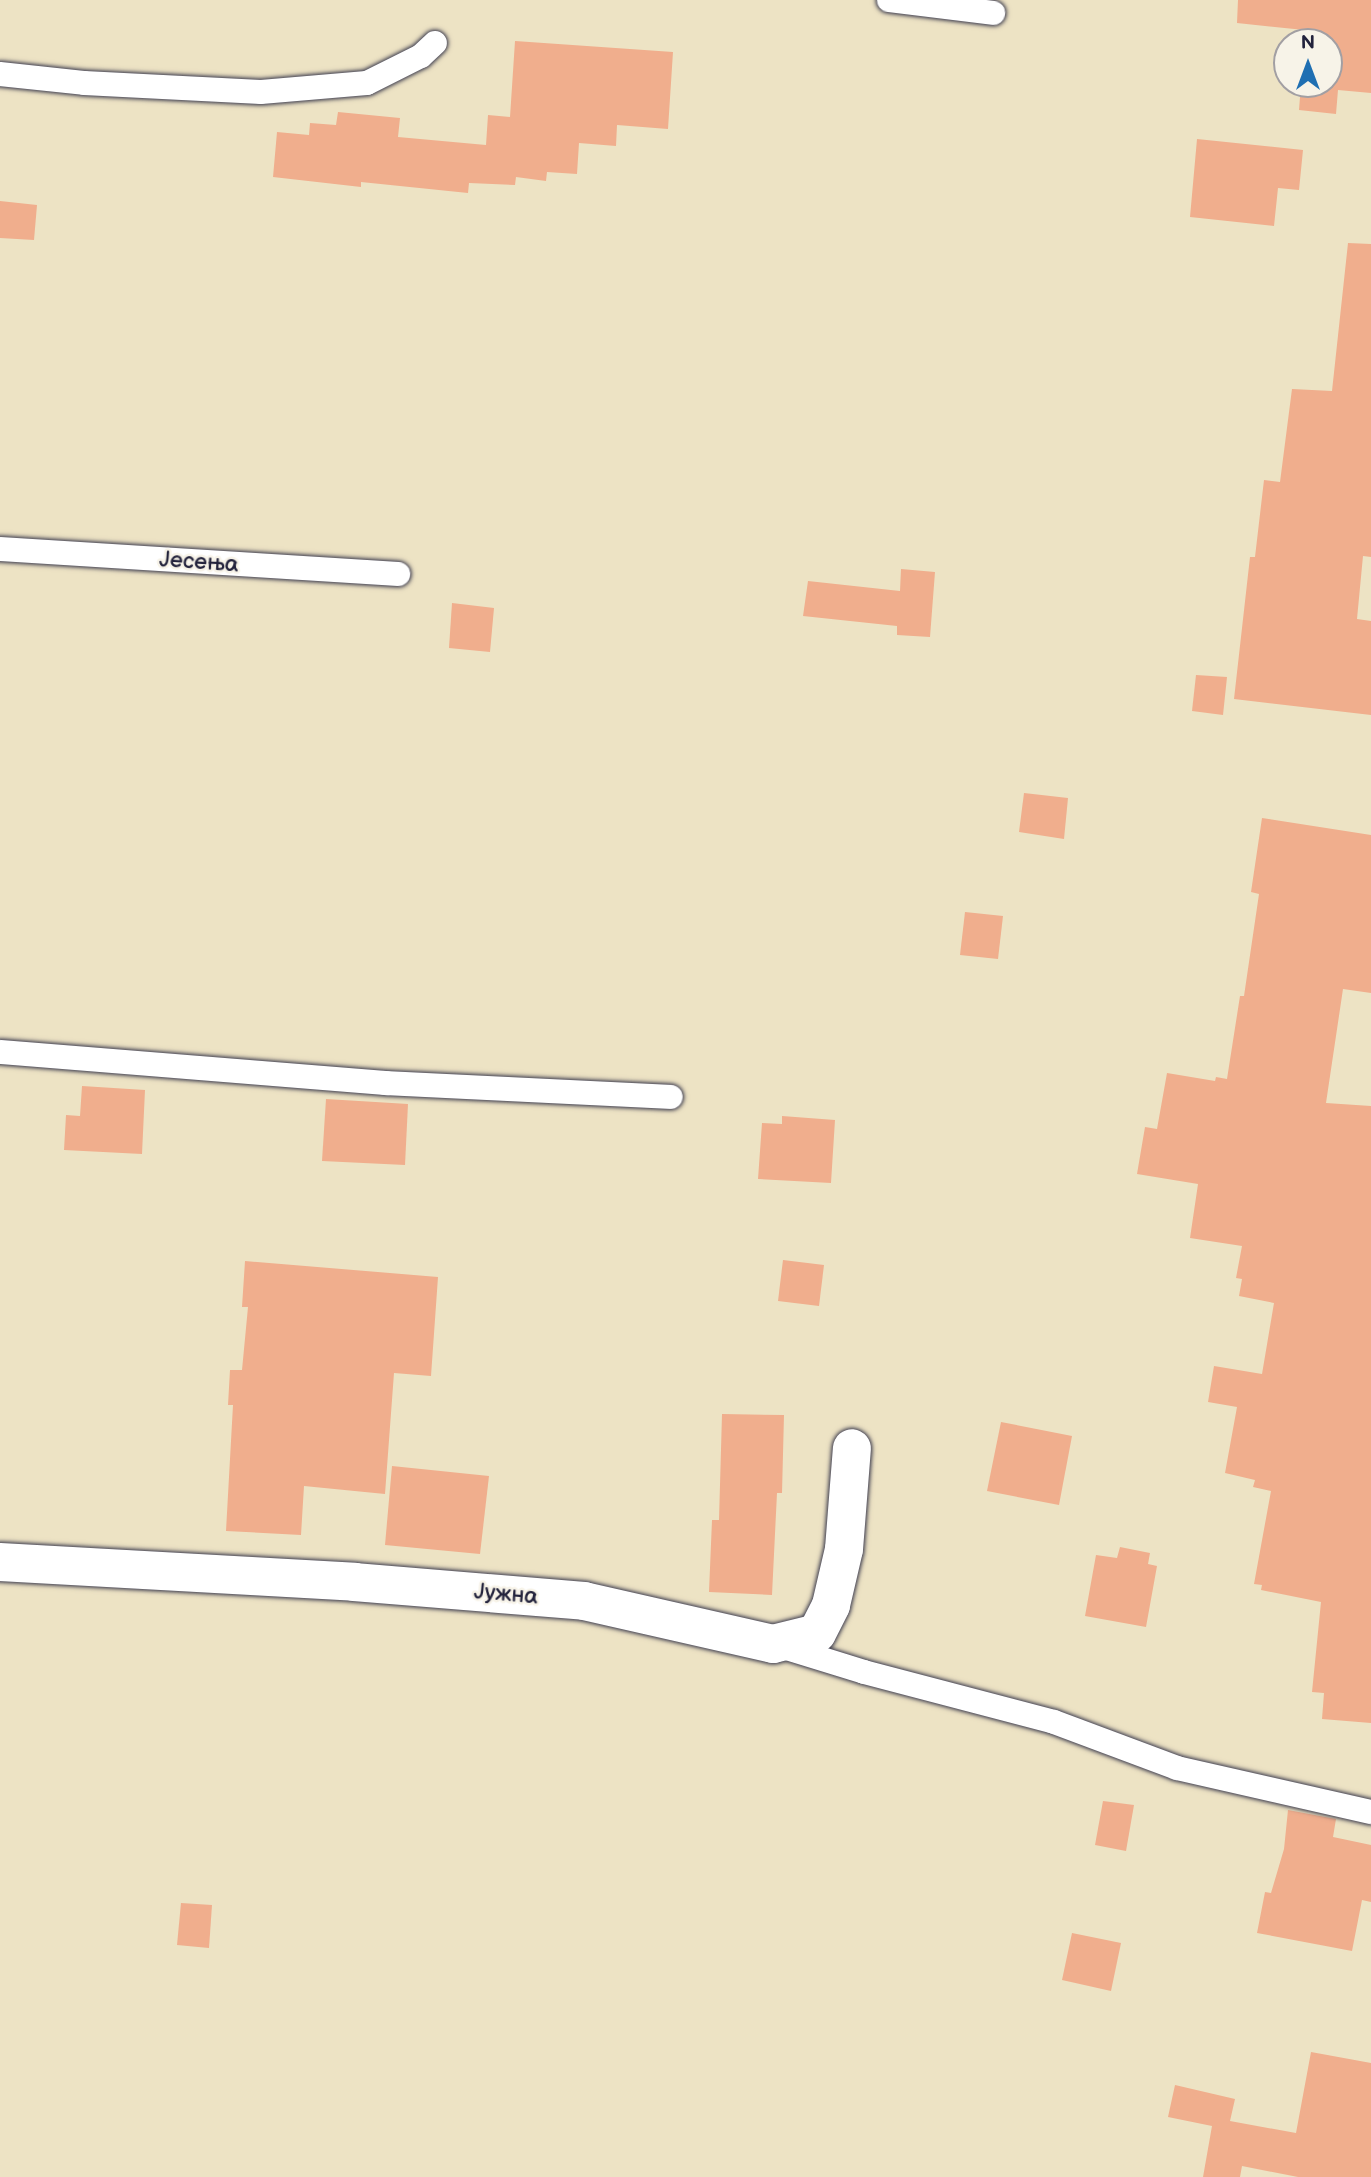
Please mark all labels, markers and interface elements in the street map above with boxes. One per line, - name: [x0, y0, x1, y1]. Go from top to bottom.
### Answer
- north arrow: [1273, 28, 1343, 98]
- text: N: [1301, 32, 1315, 55]
- street label: Јесења: [158, 545, 240, 579]
- street label: Јужна: [473, 1577, 539, 1611]

